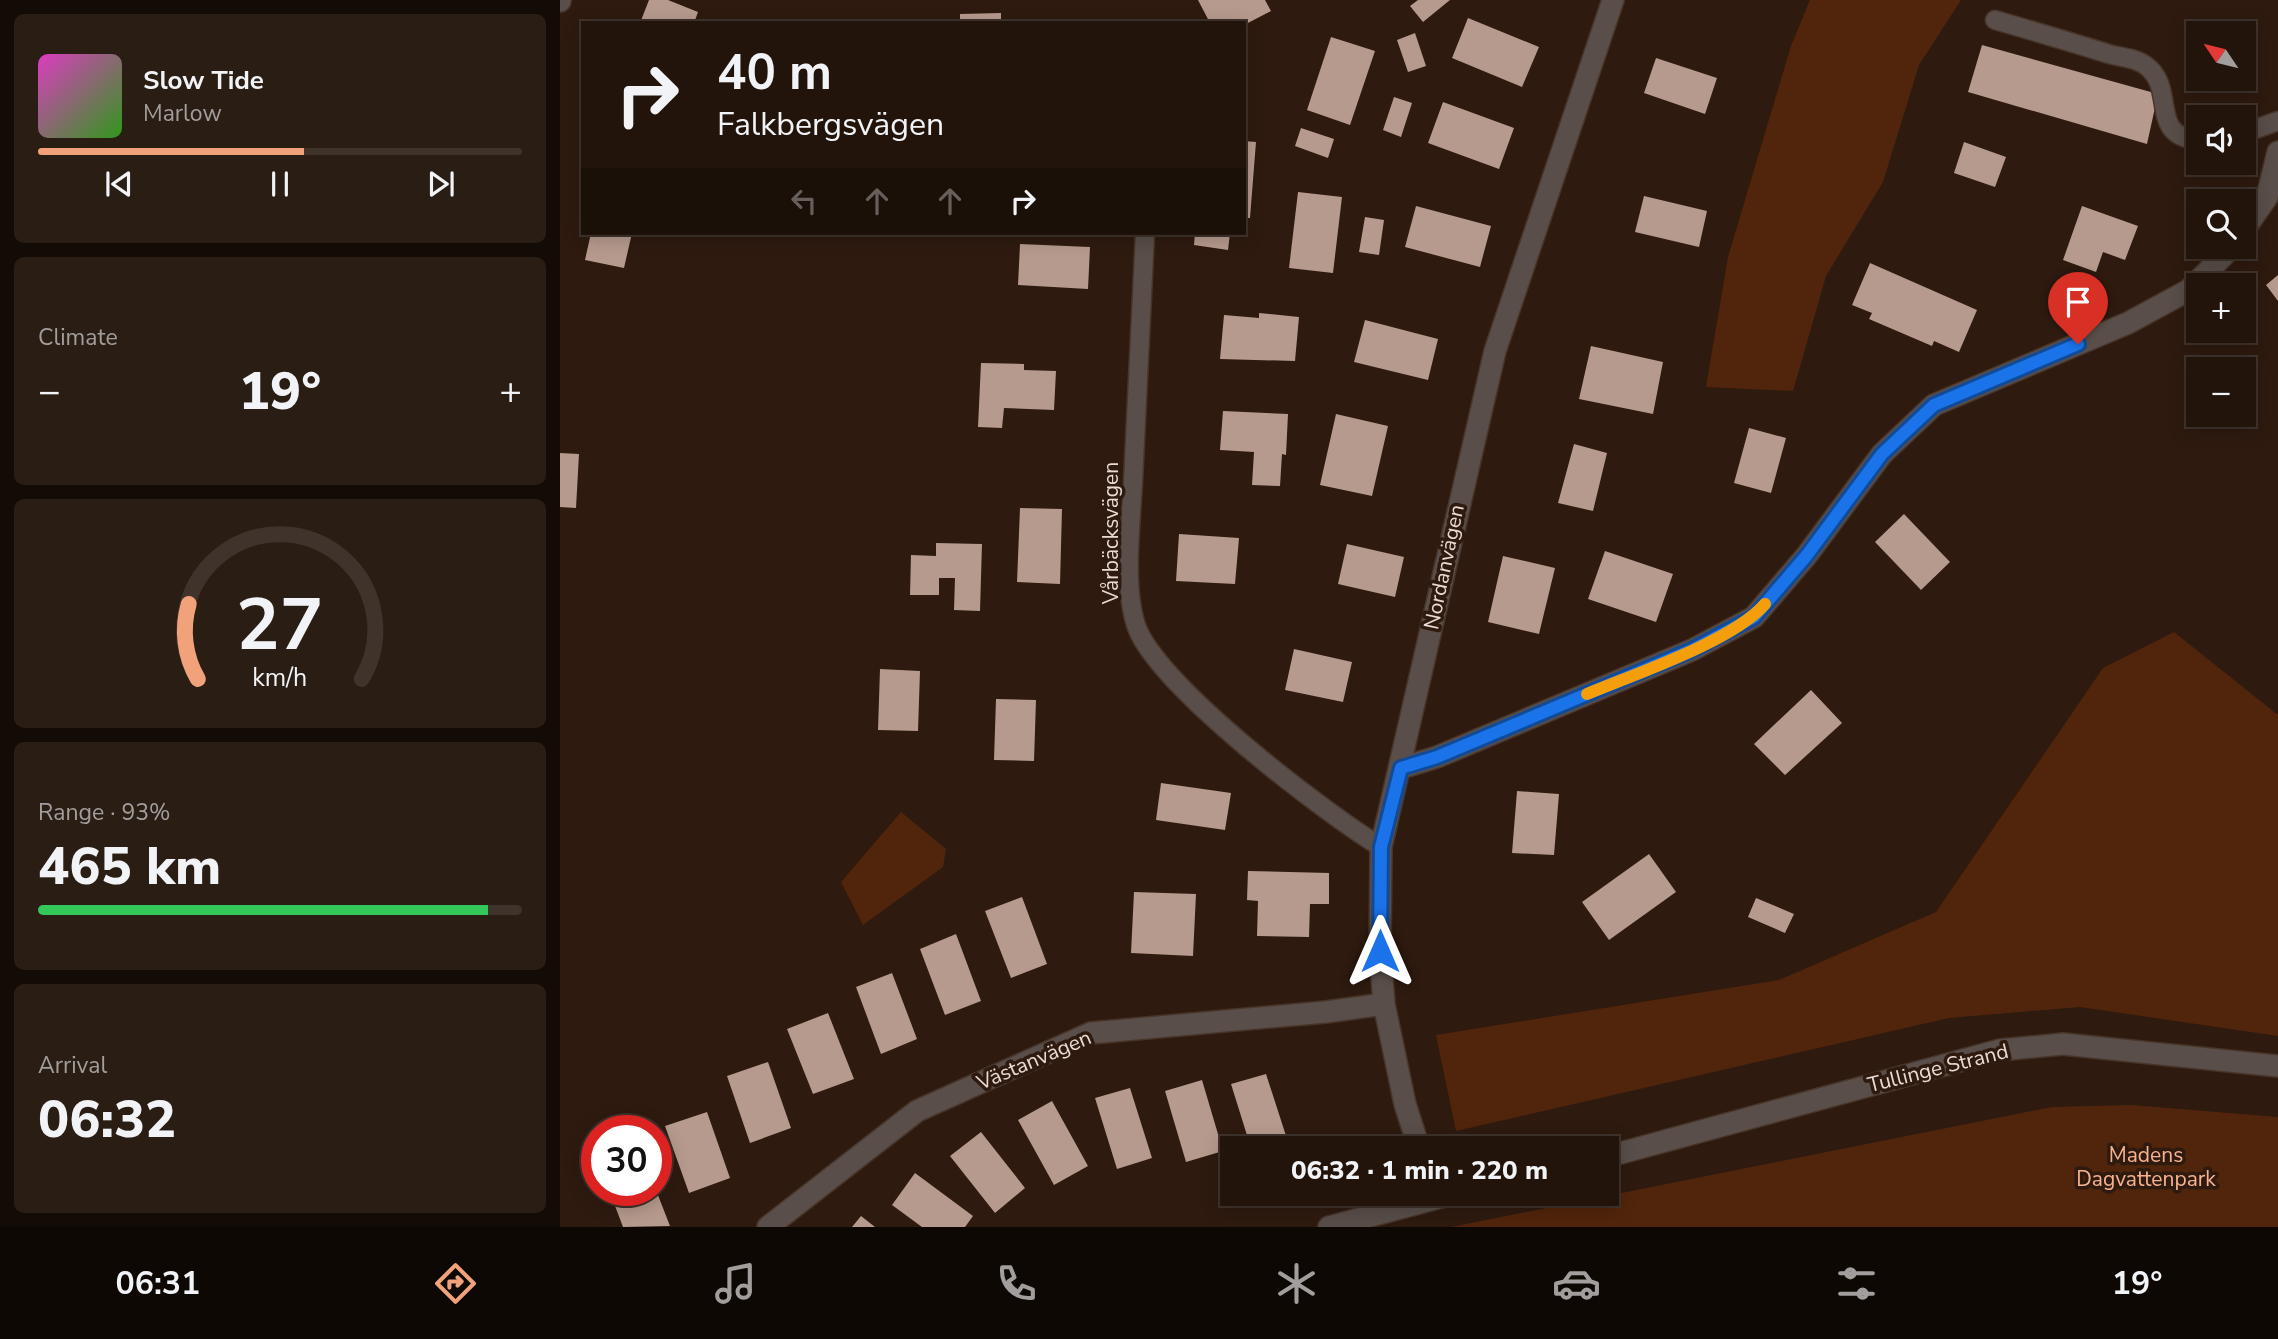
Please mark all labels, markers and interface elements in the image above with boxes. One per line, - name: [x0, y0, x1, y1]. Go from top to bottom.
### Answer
- north arrow: [2186, 21, 2256, 91]
- map controls: [2186, 21, 2256, 427]
- text: 40 m: [717, 39, 832, 106]
- icon: right: [602, 49, 693, 140]
- text: Slow Tide: [143, 63, 264, 98]
- text: Marlow: [143, 98, 222, 129]
- text: Falkbergsvägen: [717, 103, 944, 146]
- button: sound: [2186, 105, 2256, 175]
- icon: previous: [100, 165, 138, 203]
- icon: pause: [261, 165, 299, 203]
- icon: next: [422, 165, 460, 203]
- icon: left: [785, 182, 823, 220]
- icon: ahead: [858, 182, 896, 220]
- icon: ahead: [931, 182, 969, 220]
- icon: right: [1004, 182, 1042, 220]
- button: search: [2186, 189, 2256, 259]
- pin: [2048, 272, 2108, 344]
- button: +: [2186, 273, 2256, 343]
- icon: arrive: [2059, 283, 2097, 321]
- text: Climate: [38, 322, 118, 353]
- text: 19°: [239, 356, 321, 427]
- button: −: [2186, 357, 2256, 427]
- text: −: [38, 366, 61, 417]
- text: +: [499, 366, 522, 417]
- street label: Vårbäcksvägen: [1097, 462, 1125, 605]
- street label: Nordanvägen: [1417, 502, 1471, 632]
- text: 27: [236, 576, 324, 676]
- text: km/h: [252, 661, 308, 695]
- text: Range · 93%: [38, 797, 170, 828]
- text: 465 km: [38, 831, 221, 902]
- position arrow: [1343, 914, 1417, 988]
- street label: Västanvägen: [972, 1023, 1096, 1097]
- street label: Tullinge Strand: [1865, 1037, 2011, 1099]
- text: Arrival: [38, 1050, 107, 1081]
- text: 06:32: [38, 1084, 176, 1155]
- speed limit sign: 30: [581, 1115, 672, 1206]
- park label: Madens Dagvattenpark: [2076, 1141, 2216, 1193]
- text: 06:32 · 1 min · 220 m: [1291, 1153, 1548, 1188]
- icon: directions: [431, 1259, 480, 1308]
- icon: music: [711, 1259, 760, 1308]
- icon: phone: [992, 1259, 1041, 1308]
- icon: climate: [1272, 1259, 1321, 1308]
- icon: car: [1552, 1259, 1601, 1308]
- icon: filters: [1832, 1259, 1881, 1308]
- text: 06:31: [116, 1262, 200, 1305]
- text: 19°: [2112, 1262, 2162, 1305]

